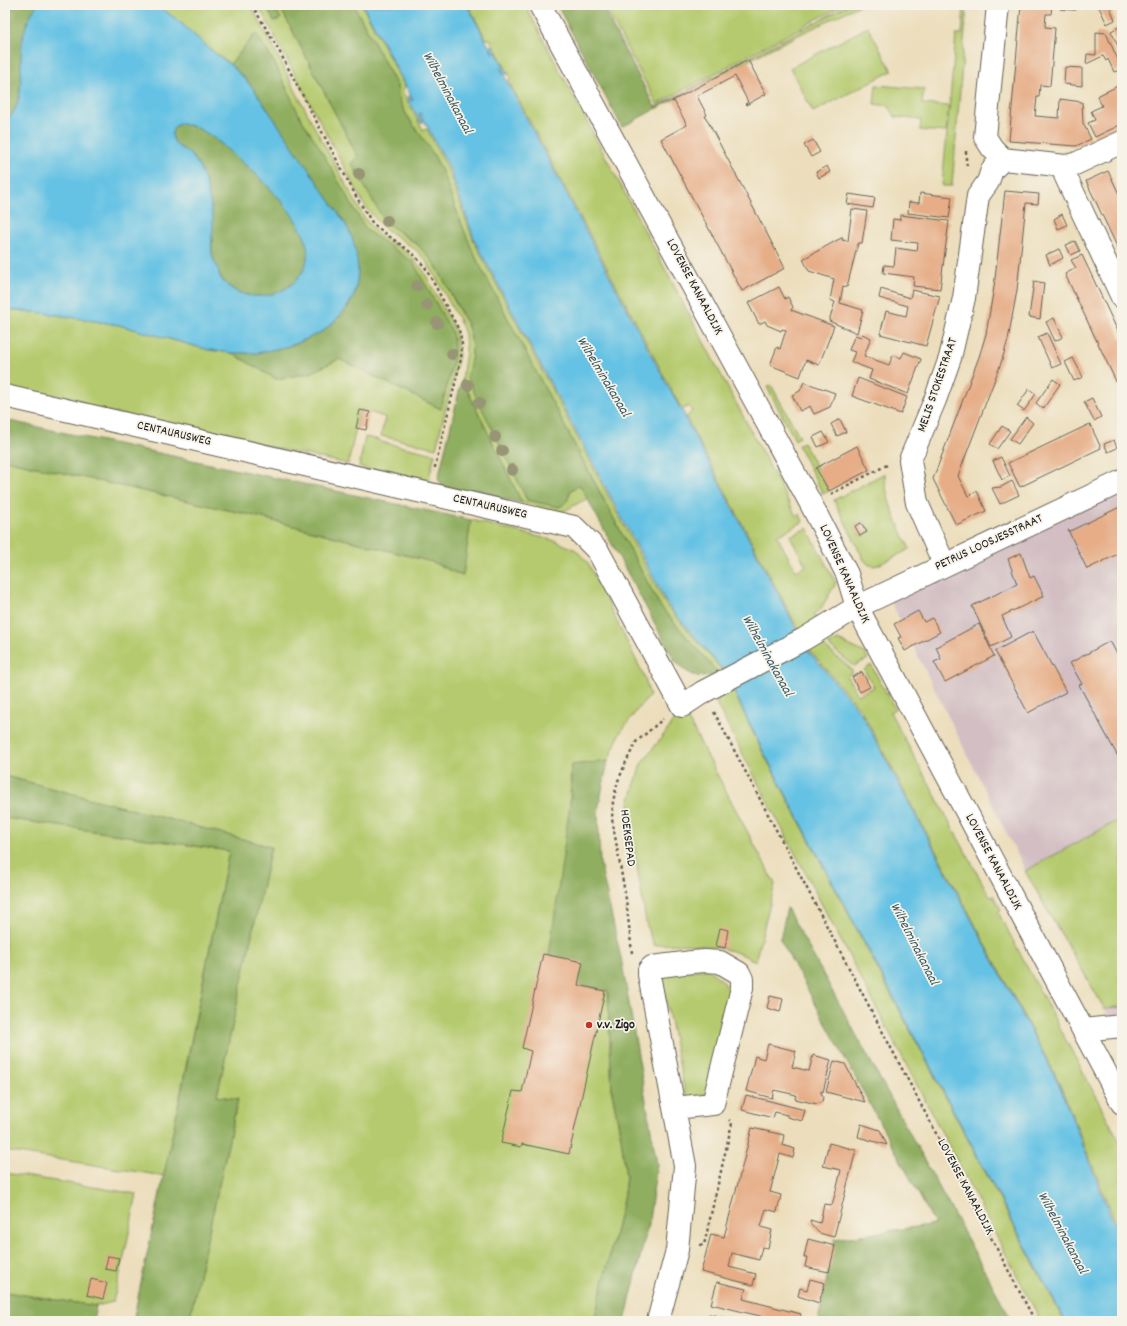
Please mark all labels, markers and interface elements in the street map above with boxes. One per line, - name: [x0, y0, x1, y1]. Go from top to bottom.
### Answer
- water label: Wilhelminakanaal: [417, 48, 478, 139]
- street label: LOVENSE KANAALDIJK: [661, 236, 727, 338]
- water label: Wilhelminakanaal: [571, 333, 636, 422]
- street label: MELIS STOKESTRAAT: [913, 335, 963, 435]
- street label: CENTAURUSWEG: [135, 416, 213, 452]
- street label: CENTAURUSWEG: [451, 489, 529, 525]
- street label: PETRUS LOOSJESSTRAAT: [932, 510, 1046, 576]
- street label: LOVENSE KANAALDIJK: [814, 521, 874, 627]
- water label: Wilhelminakanaal: [736, 612, 798, 702]
- street label: HOEKSEPAD: [614, 808, 640, 868]
- street label: LOVENSE KANAALDIJK: [960, 811, 1026, 913]
- water label: Wilhelminakanaal: [885, 899, 944, 990]
- place label: v.v. Zigo: [597, 1016, 635, 1035]
- marker: v.v. Zigo: [584, 1020, 594, 1030]
- street label: LOVENSE KANAALDIJK: [932, 1136, 998, 1238]
- water label: Wilhelminakanaal: [1032, 1188, 1093, 1279]

